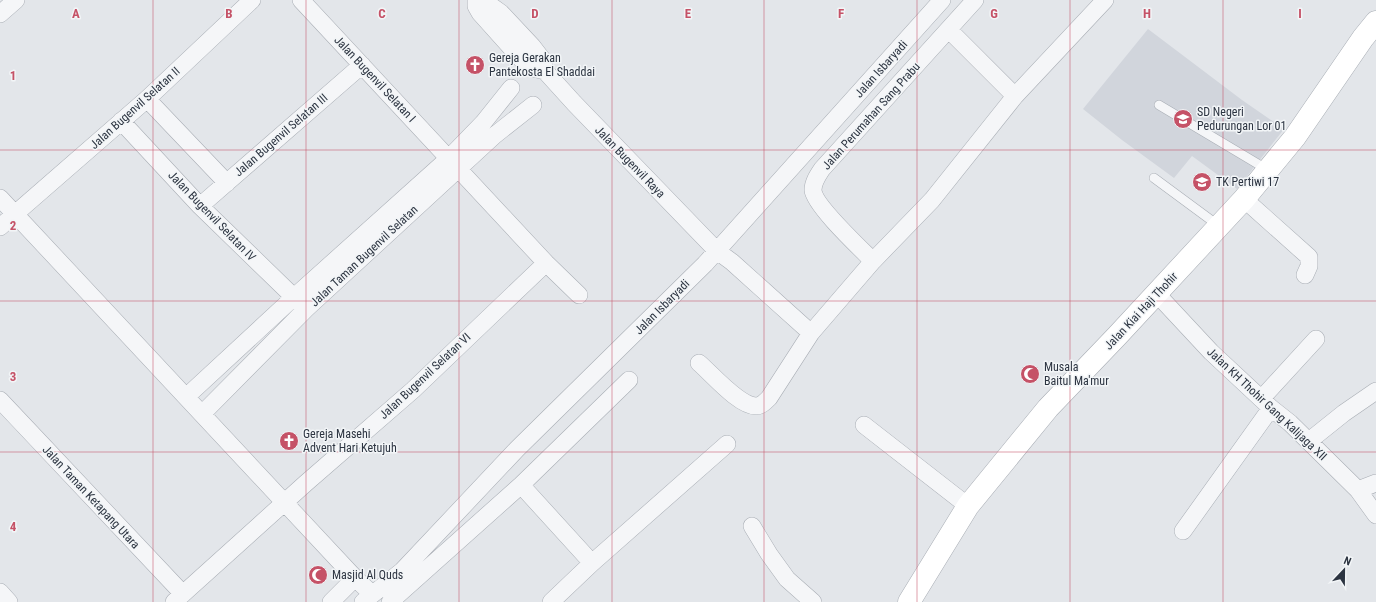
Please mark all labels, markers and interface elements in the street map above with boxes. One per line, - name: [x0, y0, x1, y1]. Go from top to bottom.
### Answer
- text: A: [72, 6, 80, 21]
- text: B: [225, 6, 233, 21]
- text: C: [378, 6, 386, 21]
- text: D: [531, 6, 539, 21]
- text: E: [685, 6, 692, 21]
- text: F: [838, 6, 844, 21]
- text: G: [990, 6, 998, 21]
- text: H: [1143, 6, 1151, 21]
- text: I: [1298, 6, 1302, 21]
- street label: Jalan Bugenvil Selatan I: [331, 33, 419, 125]
- street label: Jalan Isbaryadi: [852, 38, 910, 100]
- place label: Gereja Gerakan Pantekosta El Shaddai: [489, 51, 595, 79]
- church icon: Gereja Gerakan Pantekosta El Shaddai: [464, 54, 486, 76]
- street label: Jalan Perumahan Sang Prabu: [819, 59, 923, 172]
- street label: Jalan Bugenvil Selatan II: [87, 64, 183, 152]
- text: 1: [10, 68, 16, 83]
- street label: Jalan Bugenvil Selatan III: [232, 91, 330, 179]
- place label: SD Negeri Pedurungan Lor 01: [1197, 105, 1286, 133]
- school or university icon: SD Negeri Pedurungan Lor 01: [1172, 108, 1194, 130]
- street label: Jalan Bugenvil Raya: [592, 123, 668, 201]
- street label: Jalan Bugenvil Selatan IV: [165, 168, 259, 264]
- school or university icon: TK Pertiwi 17: [1191, 171, 1213, 193]
- place label: TK Pertiwi 17: [1216, 175, 1279, 189]
- street label: Jalan Taman Bugenvil Selatan: [307, 202, 421, 309]
- text: 2: [10, 218, 17, 233]
- street label: Jalan Kiai Haji Thohir: [1102, 269, 1181, 353]
- street label: Jalan Isbaryadi: [632, 277, 692, 337]
- street label: Jalan Bugenvil Selatan VI: [376, 330, 474, 422]
- street label: Jalan KH Thohir Gang Kalijaga XII: [1204, 345, 1330, 463]
- place label: Musala Baitul Ma'mur: [1044, 360, 1109, 388]
- mosque icon: Musala Baitul Ma'mur: [1019, 363, 1041, 385]
- text: 3: [10, 369, 16, 384]
- place label: Gereja Masehi Advent Hari Ketujuh: [303, 427, 397, 455]
- church icon: Gereja Masehi Advent Hari Ketujuh: [278, 430, 300, 452]
- street label: Jalan Taman Ketapang Utara: [40, 443, 143, 552]
- text: 4: [10, 519, 17, 534]
- north arrow: [1324, 550, 1364, 590]
- text: N: [1342, 554, 1353, 569]
- mosque icon: Masjid Al Quds: [307, 564, 329, 586]
- place label: Masjid Al Quds: [332, 568, 403, 582]

